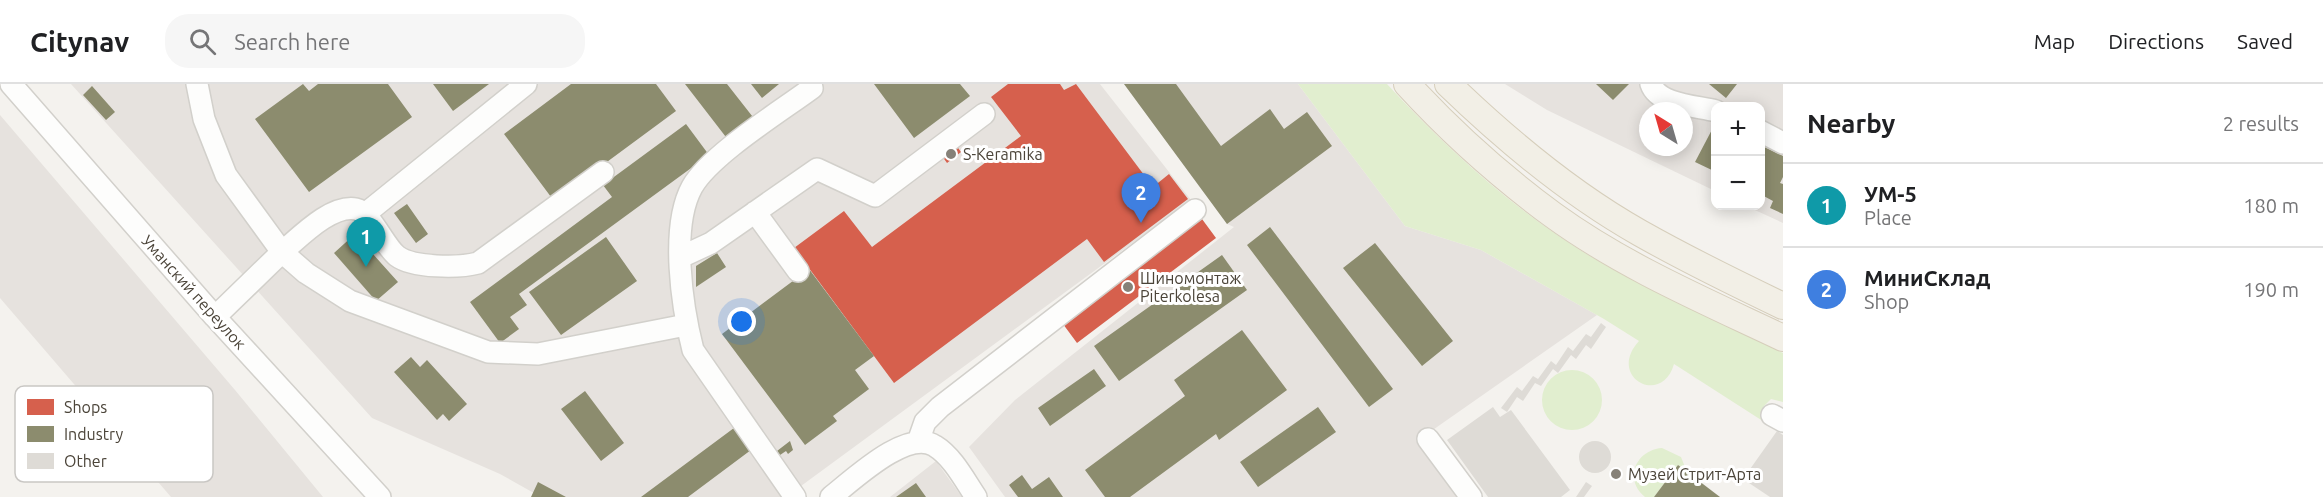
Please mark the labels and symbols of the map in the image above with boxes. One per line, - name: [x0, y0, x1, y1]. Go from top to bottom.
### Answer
- north arrow: [1639, 102, 1693, 156]
- place label: S-Keramika: [963, 145, 1043, 163]
- marker: S-Keramika: [944, 147, 958, 161]
- pin: 2: [1122, 174, 1160, 223]
- pin: 1: [346, 218, 386, 267]
- street label: Уманский переулок: [138, 231, 250, 353]
- place label: Шиномонтаж Piterkolesa: [1140, 269, 1241, 305]
- marker: Шиномонтаж Piterkolesa: [1121, 280, 1135, 294]
- your location: [727, 307, 756, 336]
- legend: [15, 386, 213, 482]
- text: Shops: [64, 398, 107, 416]
- text: Industry: [64, 425, 123, 443]
- text: Other: [64, 452, 107, 470]
- place label: Музей Стрит-Арта: [1628, 465, 1761, 483]
- marker: Музей Стрит-Арта: [1609, 467, 1623, 481]

